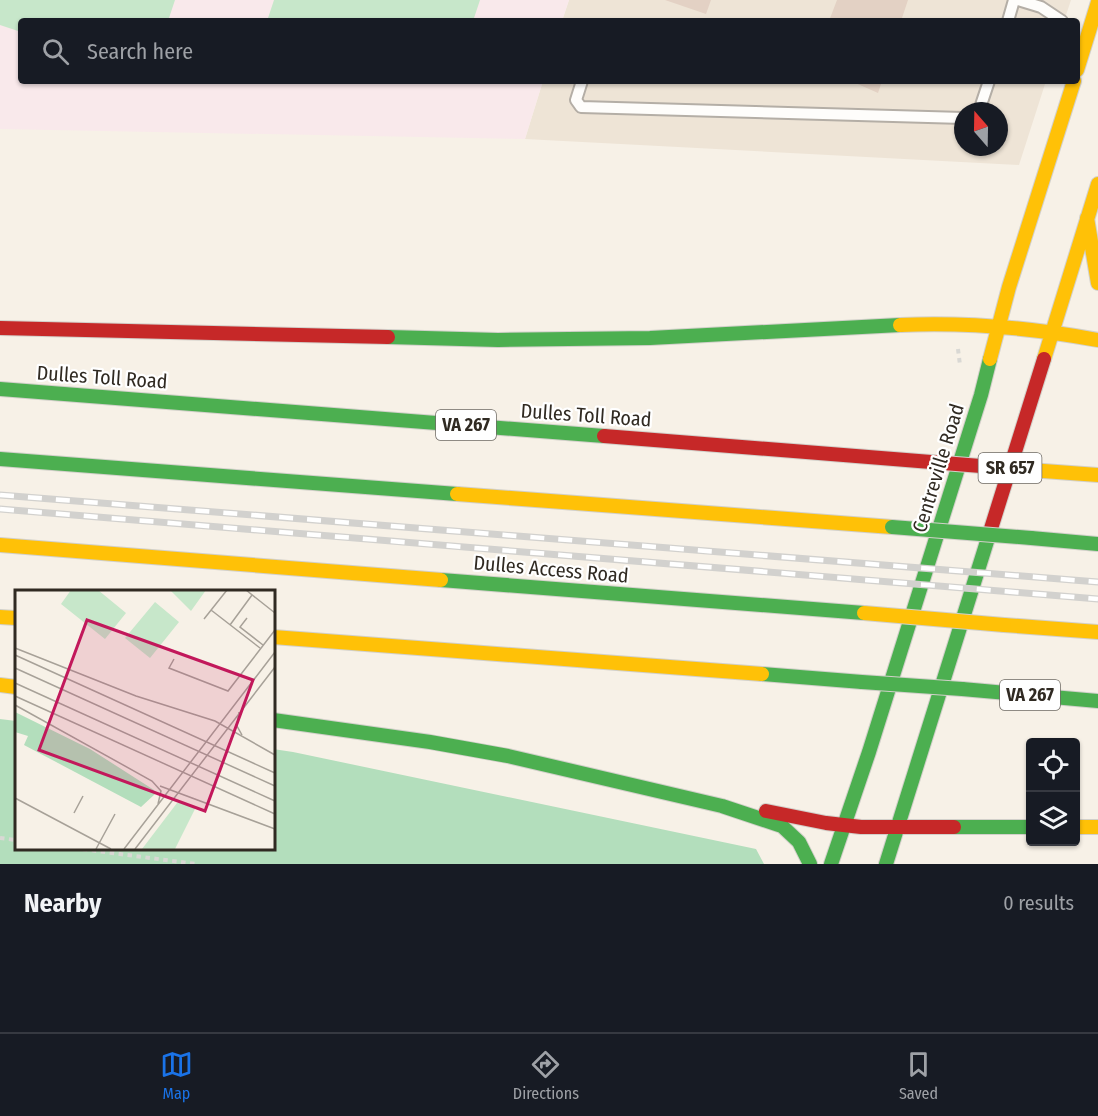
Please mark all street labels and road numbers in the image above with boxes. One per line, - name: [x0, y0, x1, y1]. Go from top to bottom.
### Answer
- street label: Dulles Toll Road: [36, 360, 168, 394]
- street label: Dulles Toll Road: [520, 398, 652, 432]
- street label: Centreville Road: [907, 401, 969, 535]
- road number: VA 267: [436, 410, 496, 440]
- road number: SR 657: [978, 453, 1042, 483]
- street label: Dulles Access Road: [473, 550, 629, 588]
- road number: VA 267: [1000, 680, 1060, 710]

